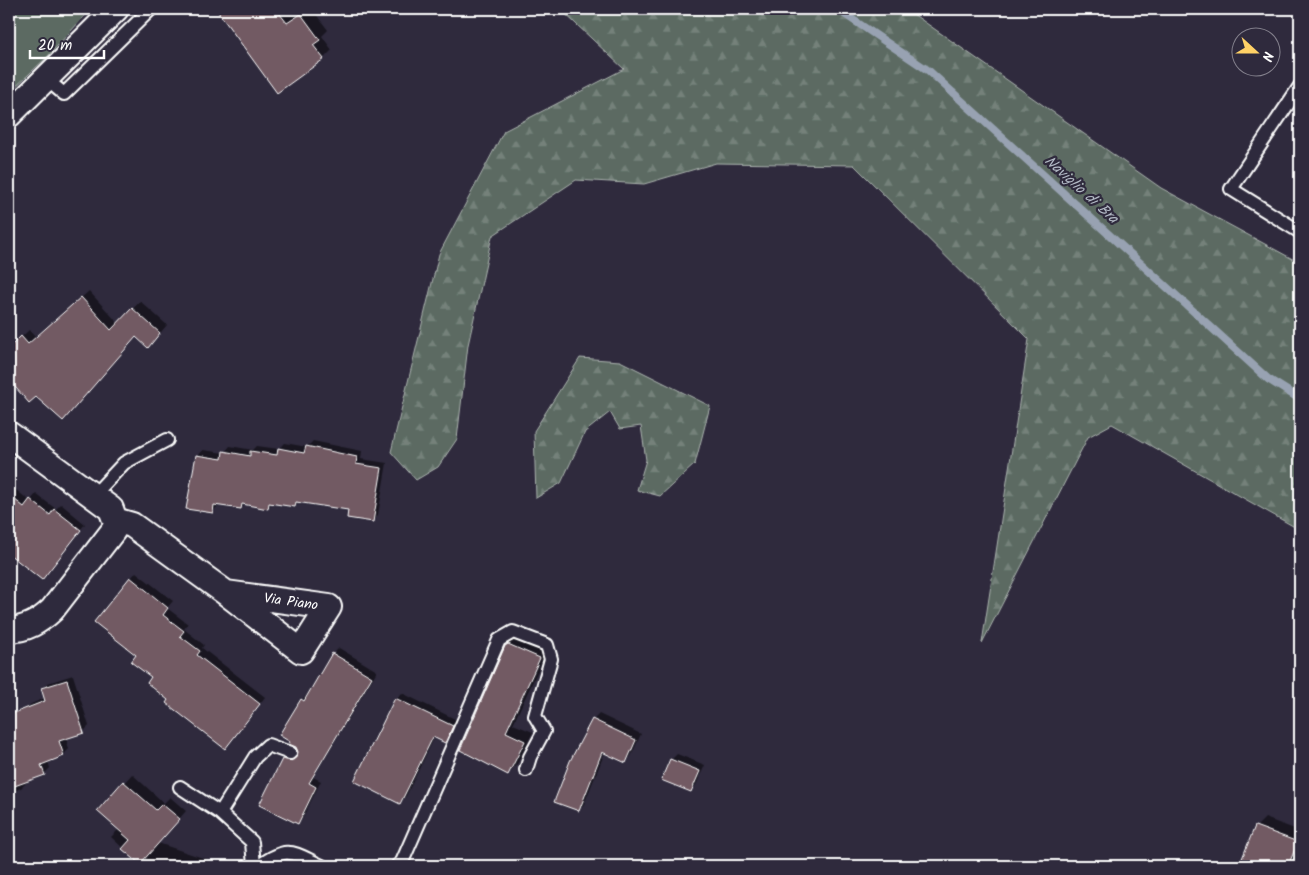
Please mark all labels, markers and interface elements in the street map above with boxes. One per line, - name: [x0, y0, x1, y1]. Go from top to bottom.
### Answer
- scale bar: [30, 28, 104, 60]
- north arrow: [1232, 28, 1282, 78]
- text: 20 m: [38, 34, 72, 58]
- text: N: [1255, 48, 1279, 65]
- water label: Naviglio di Bra: [1038, 150, 1124, 231]
- street label: Via Piano: [263, 587, 319, 617]

